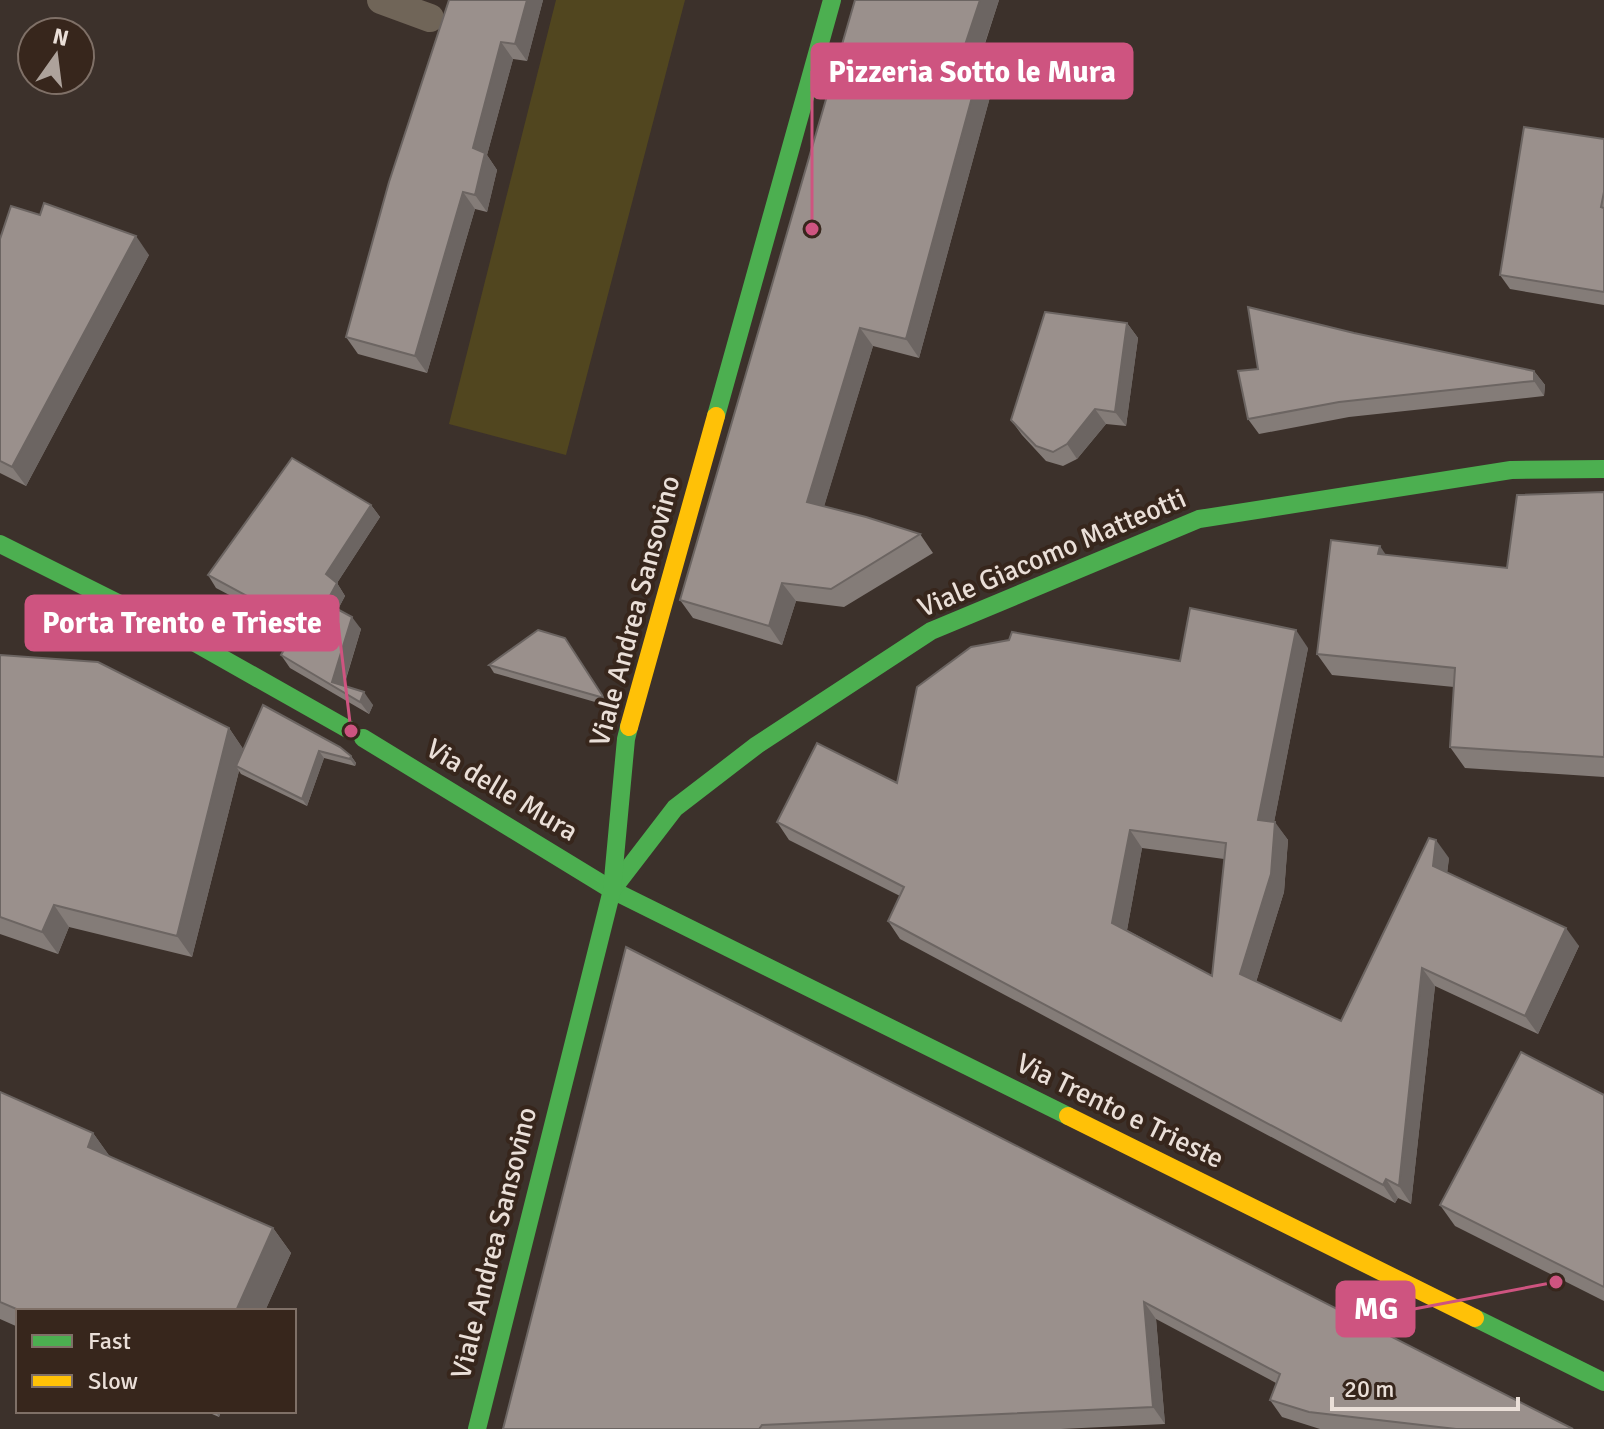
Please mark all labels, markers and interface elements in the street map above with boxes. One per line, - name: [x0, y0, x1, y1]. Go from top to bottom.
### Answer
- north arrow: [16, 16, 96, 96]
- text: N: [50, 22, 71, 52]
- callout: Pizzeria Sotto le Mura: [812, 44, 1132, 98]
- text: Pizzeria Sotto le Mura: [828, 54, 1116, 91]
- street label: Viale Andrea Sansovino: [583, 472, 687, 750]
- street label: Viale Giacomo Matteotti: [913, 481, 1191, 625]
- callout: Porta Trento e Trieste: [26, 596, 338, 650]
- text: Porta Trento e Trieste: [42, 605, 322, 642]
- street label: Via delle Mura: [420, 731, 584, 849]
- street label: Via Trento e Trieste: [1011, 1046, 1229, 1176]
- street label: Viale Andrea Sansovino: [444, 1104, 544, 1382]
- callout: MG: [1337, 1282, 1414, 1336]
- text: MG: [1354, 1291, 1398, 1328]
- legend: [16, 1309, 296, 1413]
- text: Fast: [88, 1326, 131, 1356]
- scale bar: [1332, 1361, 1518, 1411]
- text: Slow: [88, 1366, 138, 1396]
- text: 20 m: [1344, 1374, 1394, 1404]

